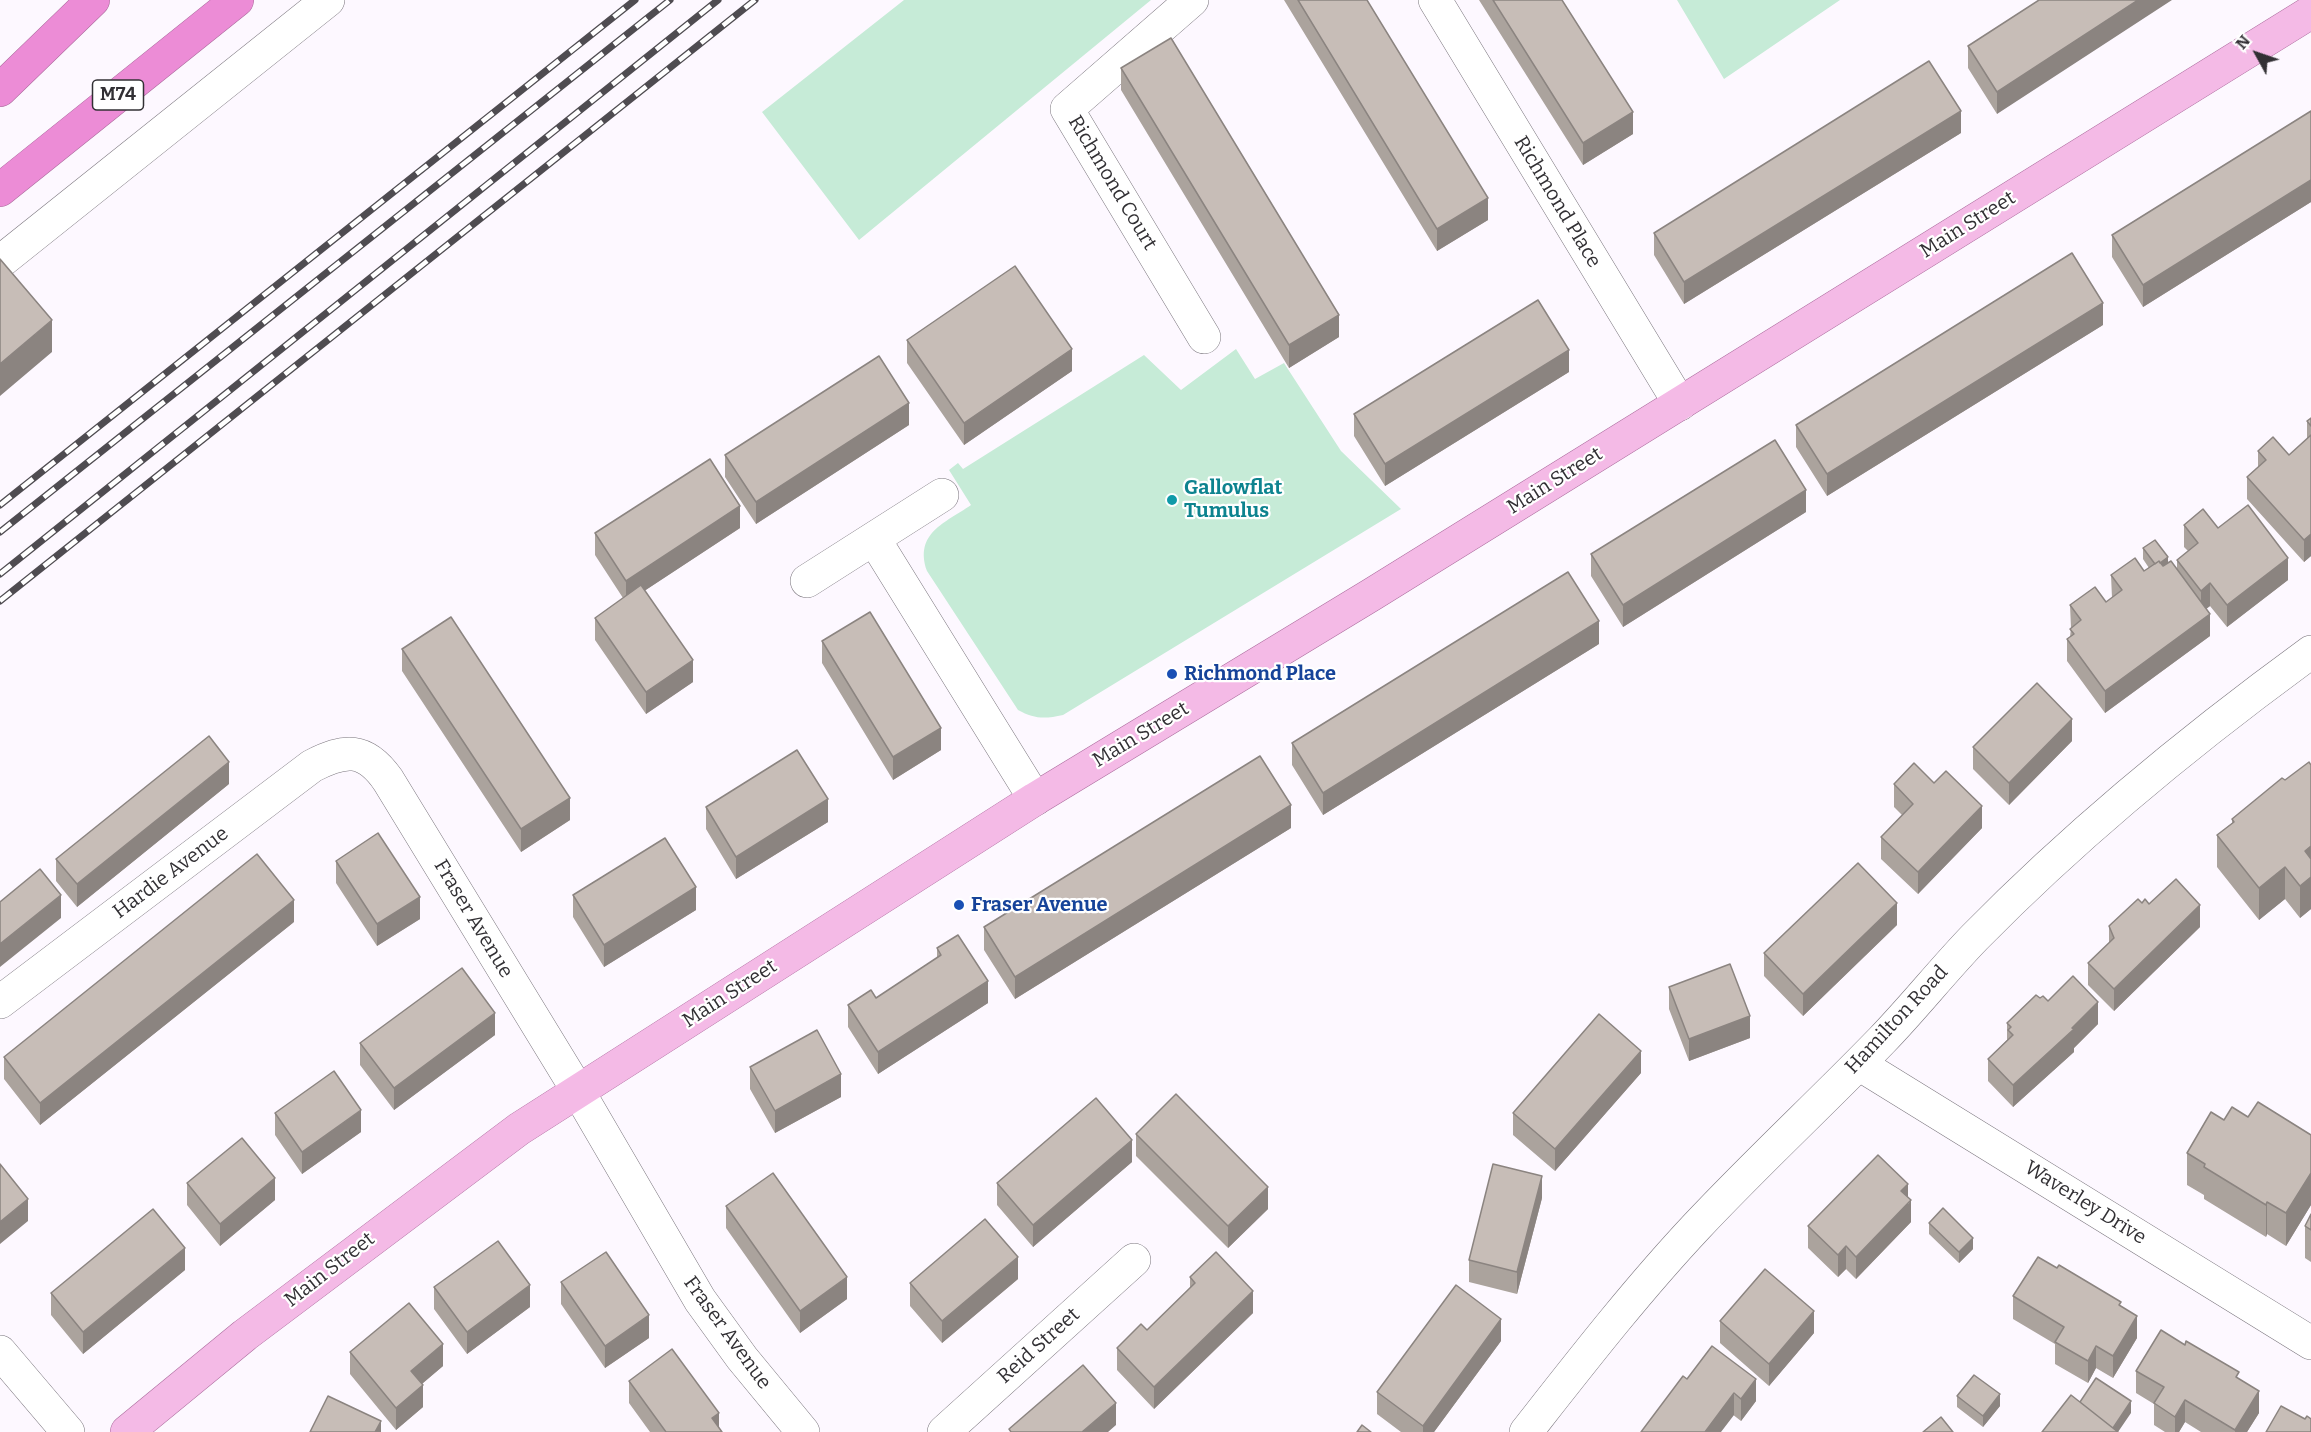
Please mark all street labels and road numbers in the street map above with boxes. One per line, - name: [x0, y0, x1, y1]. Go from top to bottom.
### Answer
- road number: M74: [92, 80, 144, 110]
- street label: Richmond Court: [1062, 111, 1162, 255]
- street label: Richmond Place: [1508, 132, 1606, 272]
- street label: Main Street: [1916, 186, 2020, 264]
- street label: Main Street: [1503, 442, 1607, 520]
- street label: Main Street: [1089, 697, 1193, 773]
- street label: Hardie Avenue: [109, 822, 233, 924]
- street label: Fraser Avenue: [428, 856, 518, 982]
- street label: Main Street: [678, 955, 782, 1033]
- street label: Hamilton Road: [1841, 961, 1953, 1079]
- street label: Waverley Drive: [2020, 1156, 2150, 1250]
- street label: Main Street: [280, 1227, 380, 1313]
- street label: Fraser Avenue: [678, 1272, 776, 1394]
- street label: Reid Street: [993, 1303, 1085, 1389]

